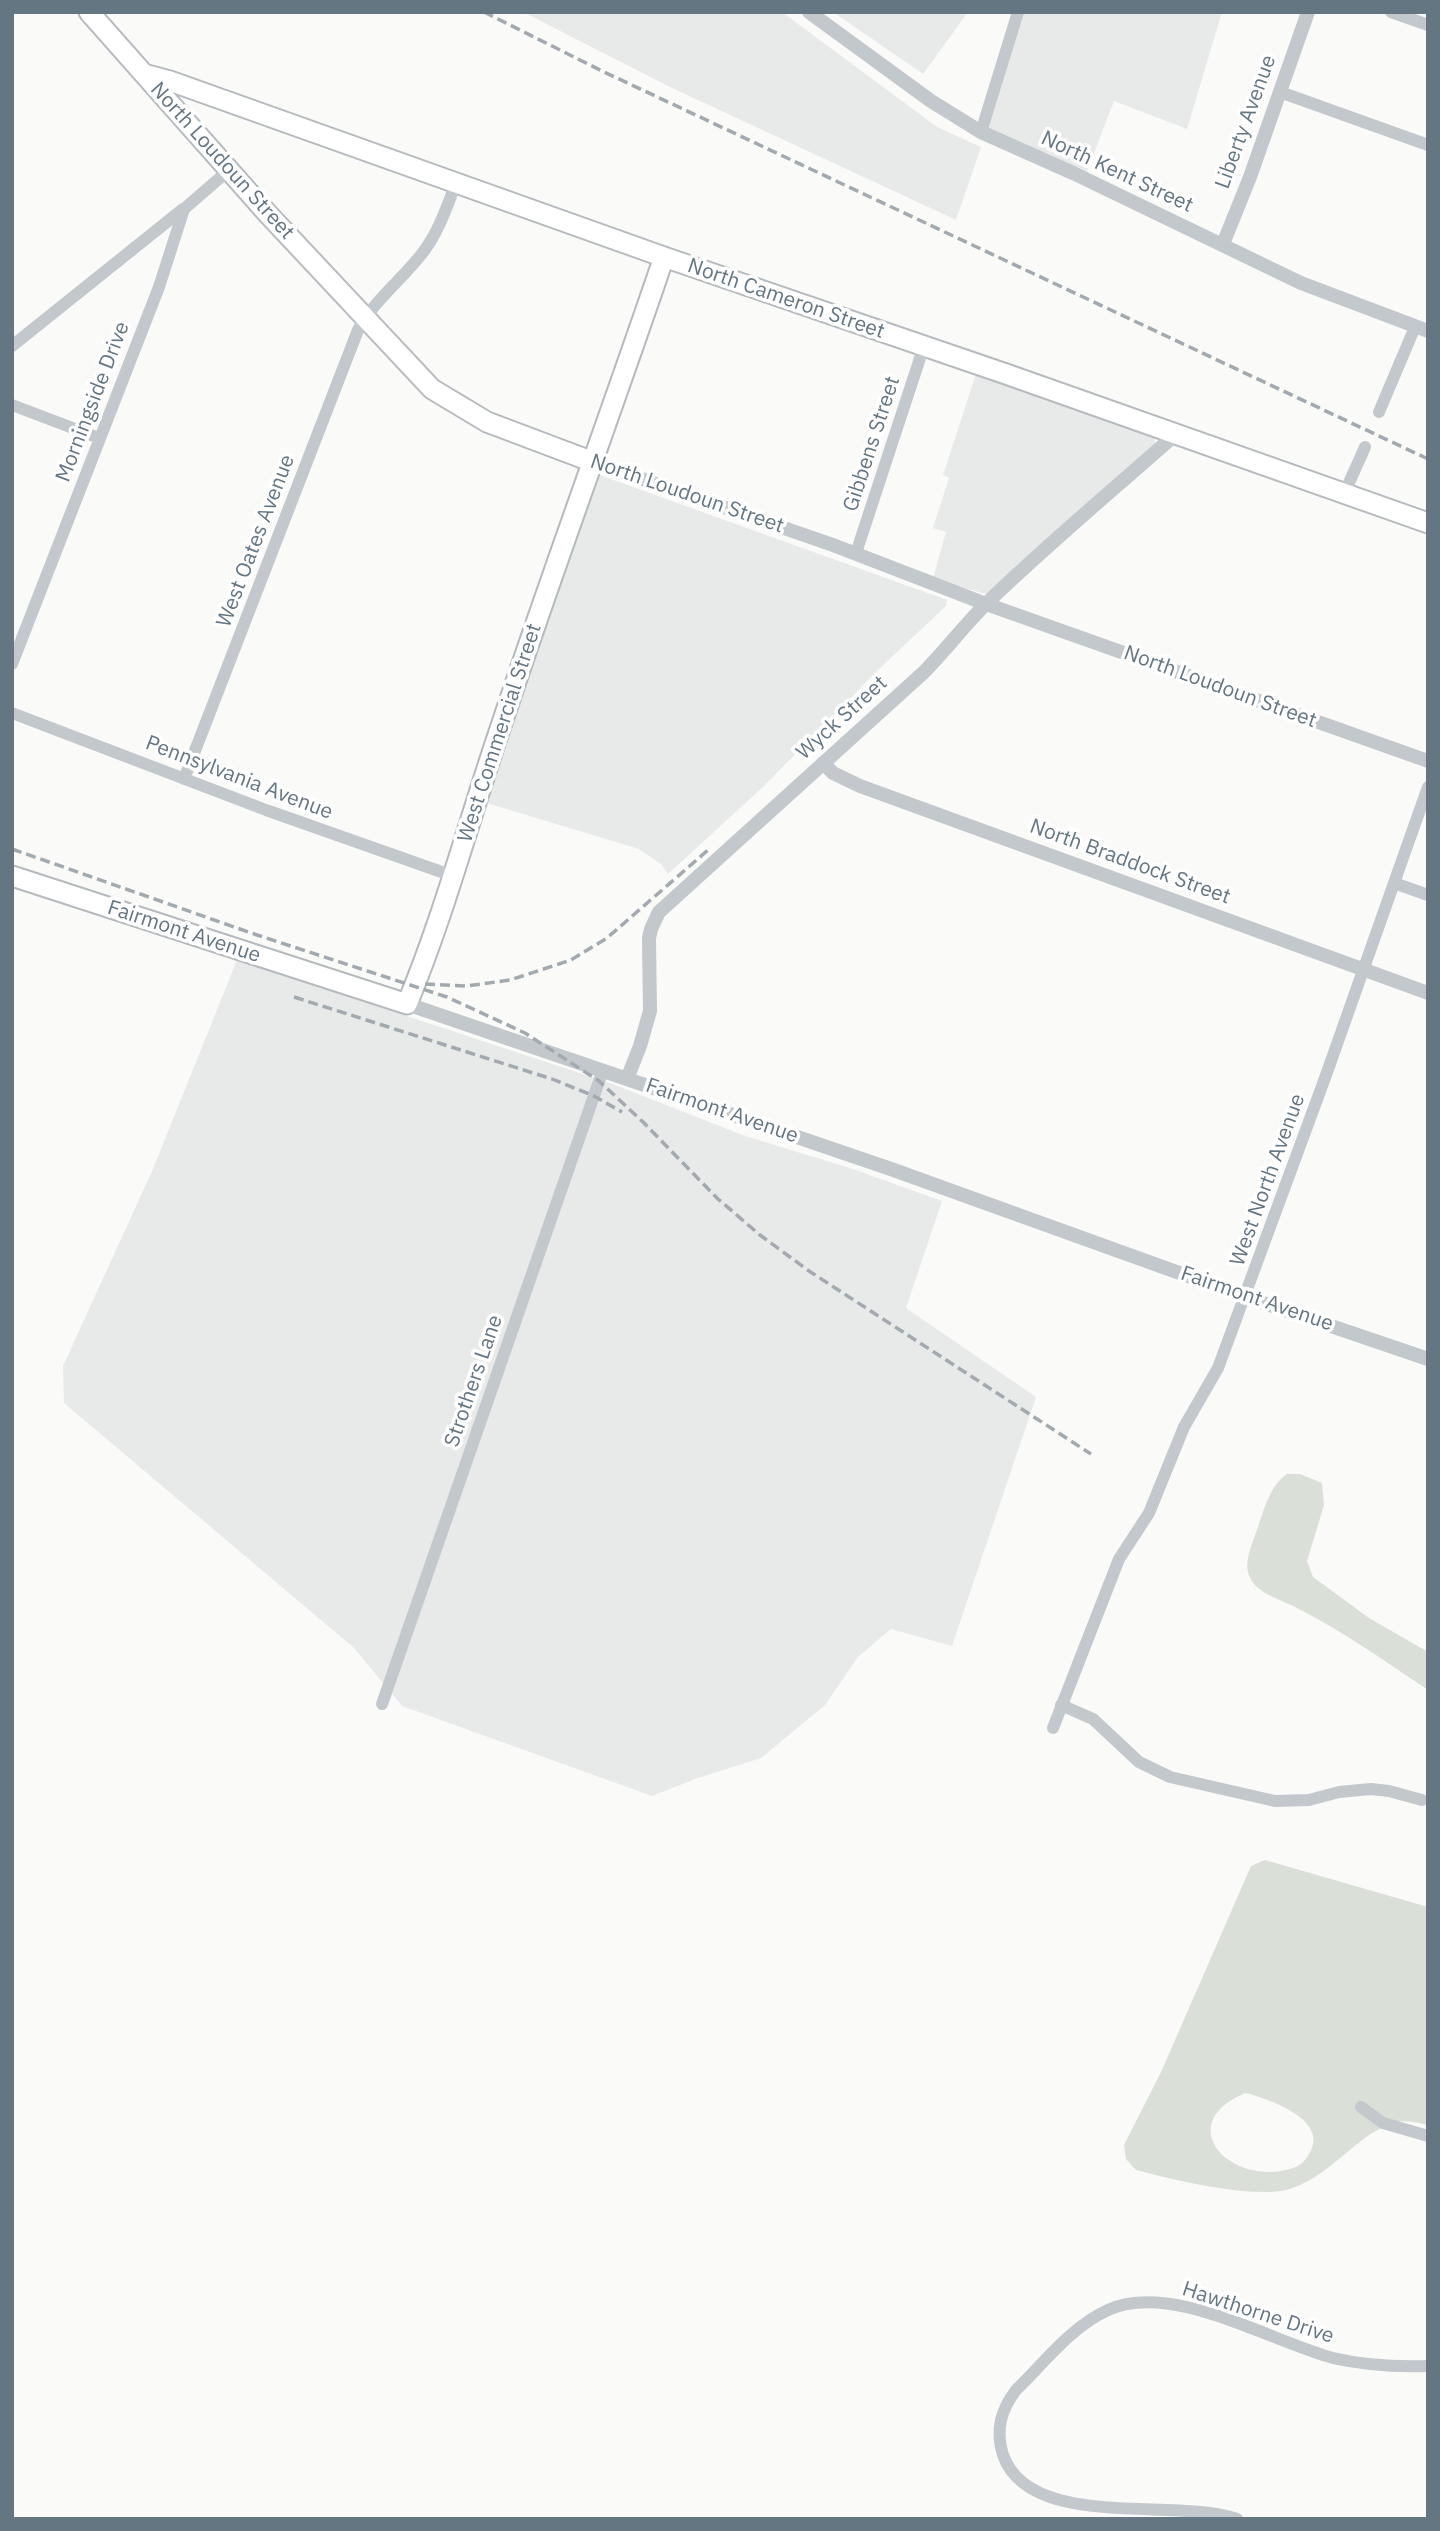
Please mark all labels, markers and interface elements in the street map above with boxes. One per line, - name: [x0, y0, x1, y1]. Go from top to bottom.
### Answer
- street label: Liberty Avenue: [1210, 52, 1282, 192]
- street label: North Loudoun Street: [145, 77, 299, 245]
- street label: North Kent Street: [1037, 126, 1197, 218]
- street label: North Cameron Street: [684, 253, 888, 345]
- street label: Morningside Drive: [51, 318, 135, 486]
- street label: Gibbens Street: [838, 373, 906, 515]
- street label: North Loudoun Street: [587, 449, 787, 539]
- street label: West Oates Avenue: [212, 451, 300, 631]
- street label: West Commercial Street: [453, 621, 547, 845]
- street label: North Loudoun Street: [1120, 640, 1320, 734]
- street label: Wyck Street: [791, 671, 893, 765]
- street label: Pennsylvania Avenue: [142, 731, 336, 825]
- street label: North Braddock Street: [1026, 814, 1234, 910]
- street label: Fairmont Avenue: [104, 895, 264, 969]
- street label: Fairmont Avenue: [642, 1073, 802, 1149]
- street label: West North Avenue: [1225, 1091, 1311, 1269]
- street label: Fairmont Avenue: [1177, 1261, 1337, 1337]
- street label: Strothers Lane: [440, 1312, 508, 1450]
- street label: Hawthorne Drive: [1179, 2277, 1337, 2349]

